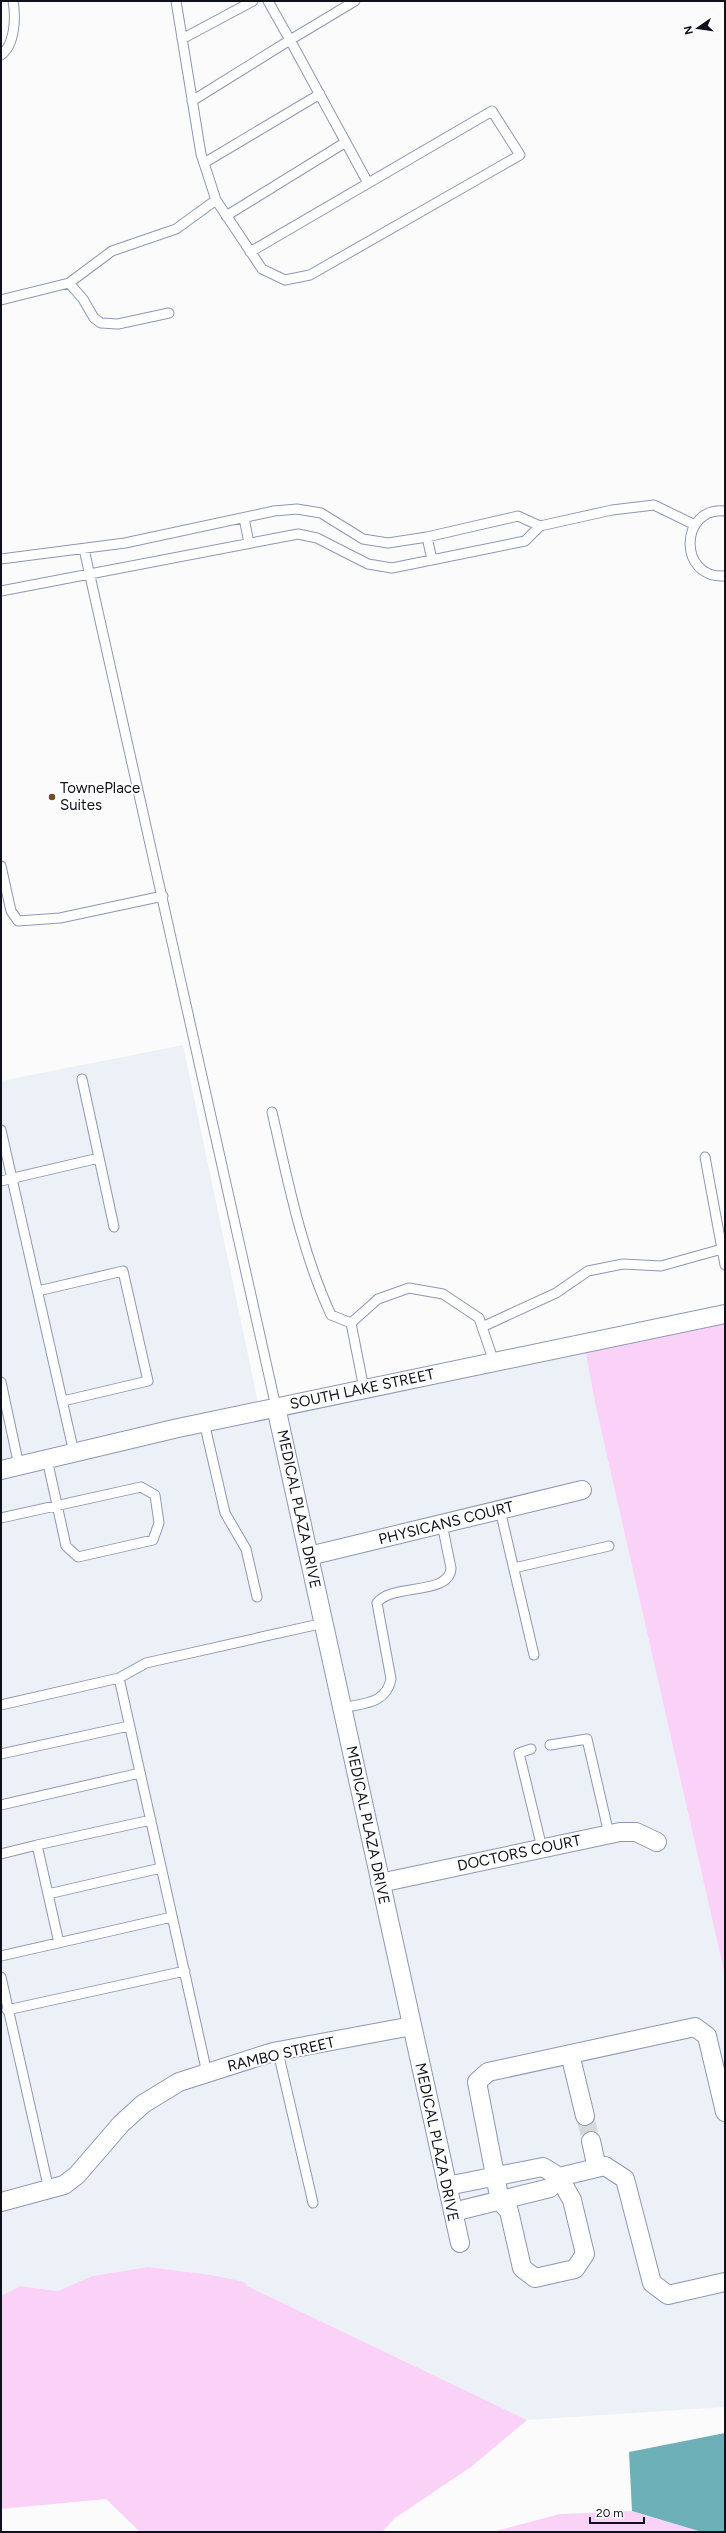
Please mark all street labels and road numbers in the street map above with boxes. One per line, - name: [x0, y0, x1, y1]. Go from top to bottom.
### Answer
- street label: SOUTH LAKE STREET: [288, 1365, 437, 1413]
- street label: MEDICAL PLAZA DRIVE: [273, 1428, 325, 1590]
- street label: PHYSICANS COURT: [377, 1497, 516, 1548]
- street label: MEDICAL PLAZA DRIVE: [342, 1744, 394, 1906]
- street label: DOCTORS COURT: [456, 1831, 583, 1875]
- street label: RAMBO STREET: [226, 2033, 337, 2075]
- street label: MEDICAL PLAZA DRIVE: [411, 2061, 463, 2223]

